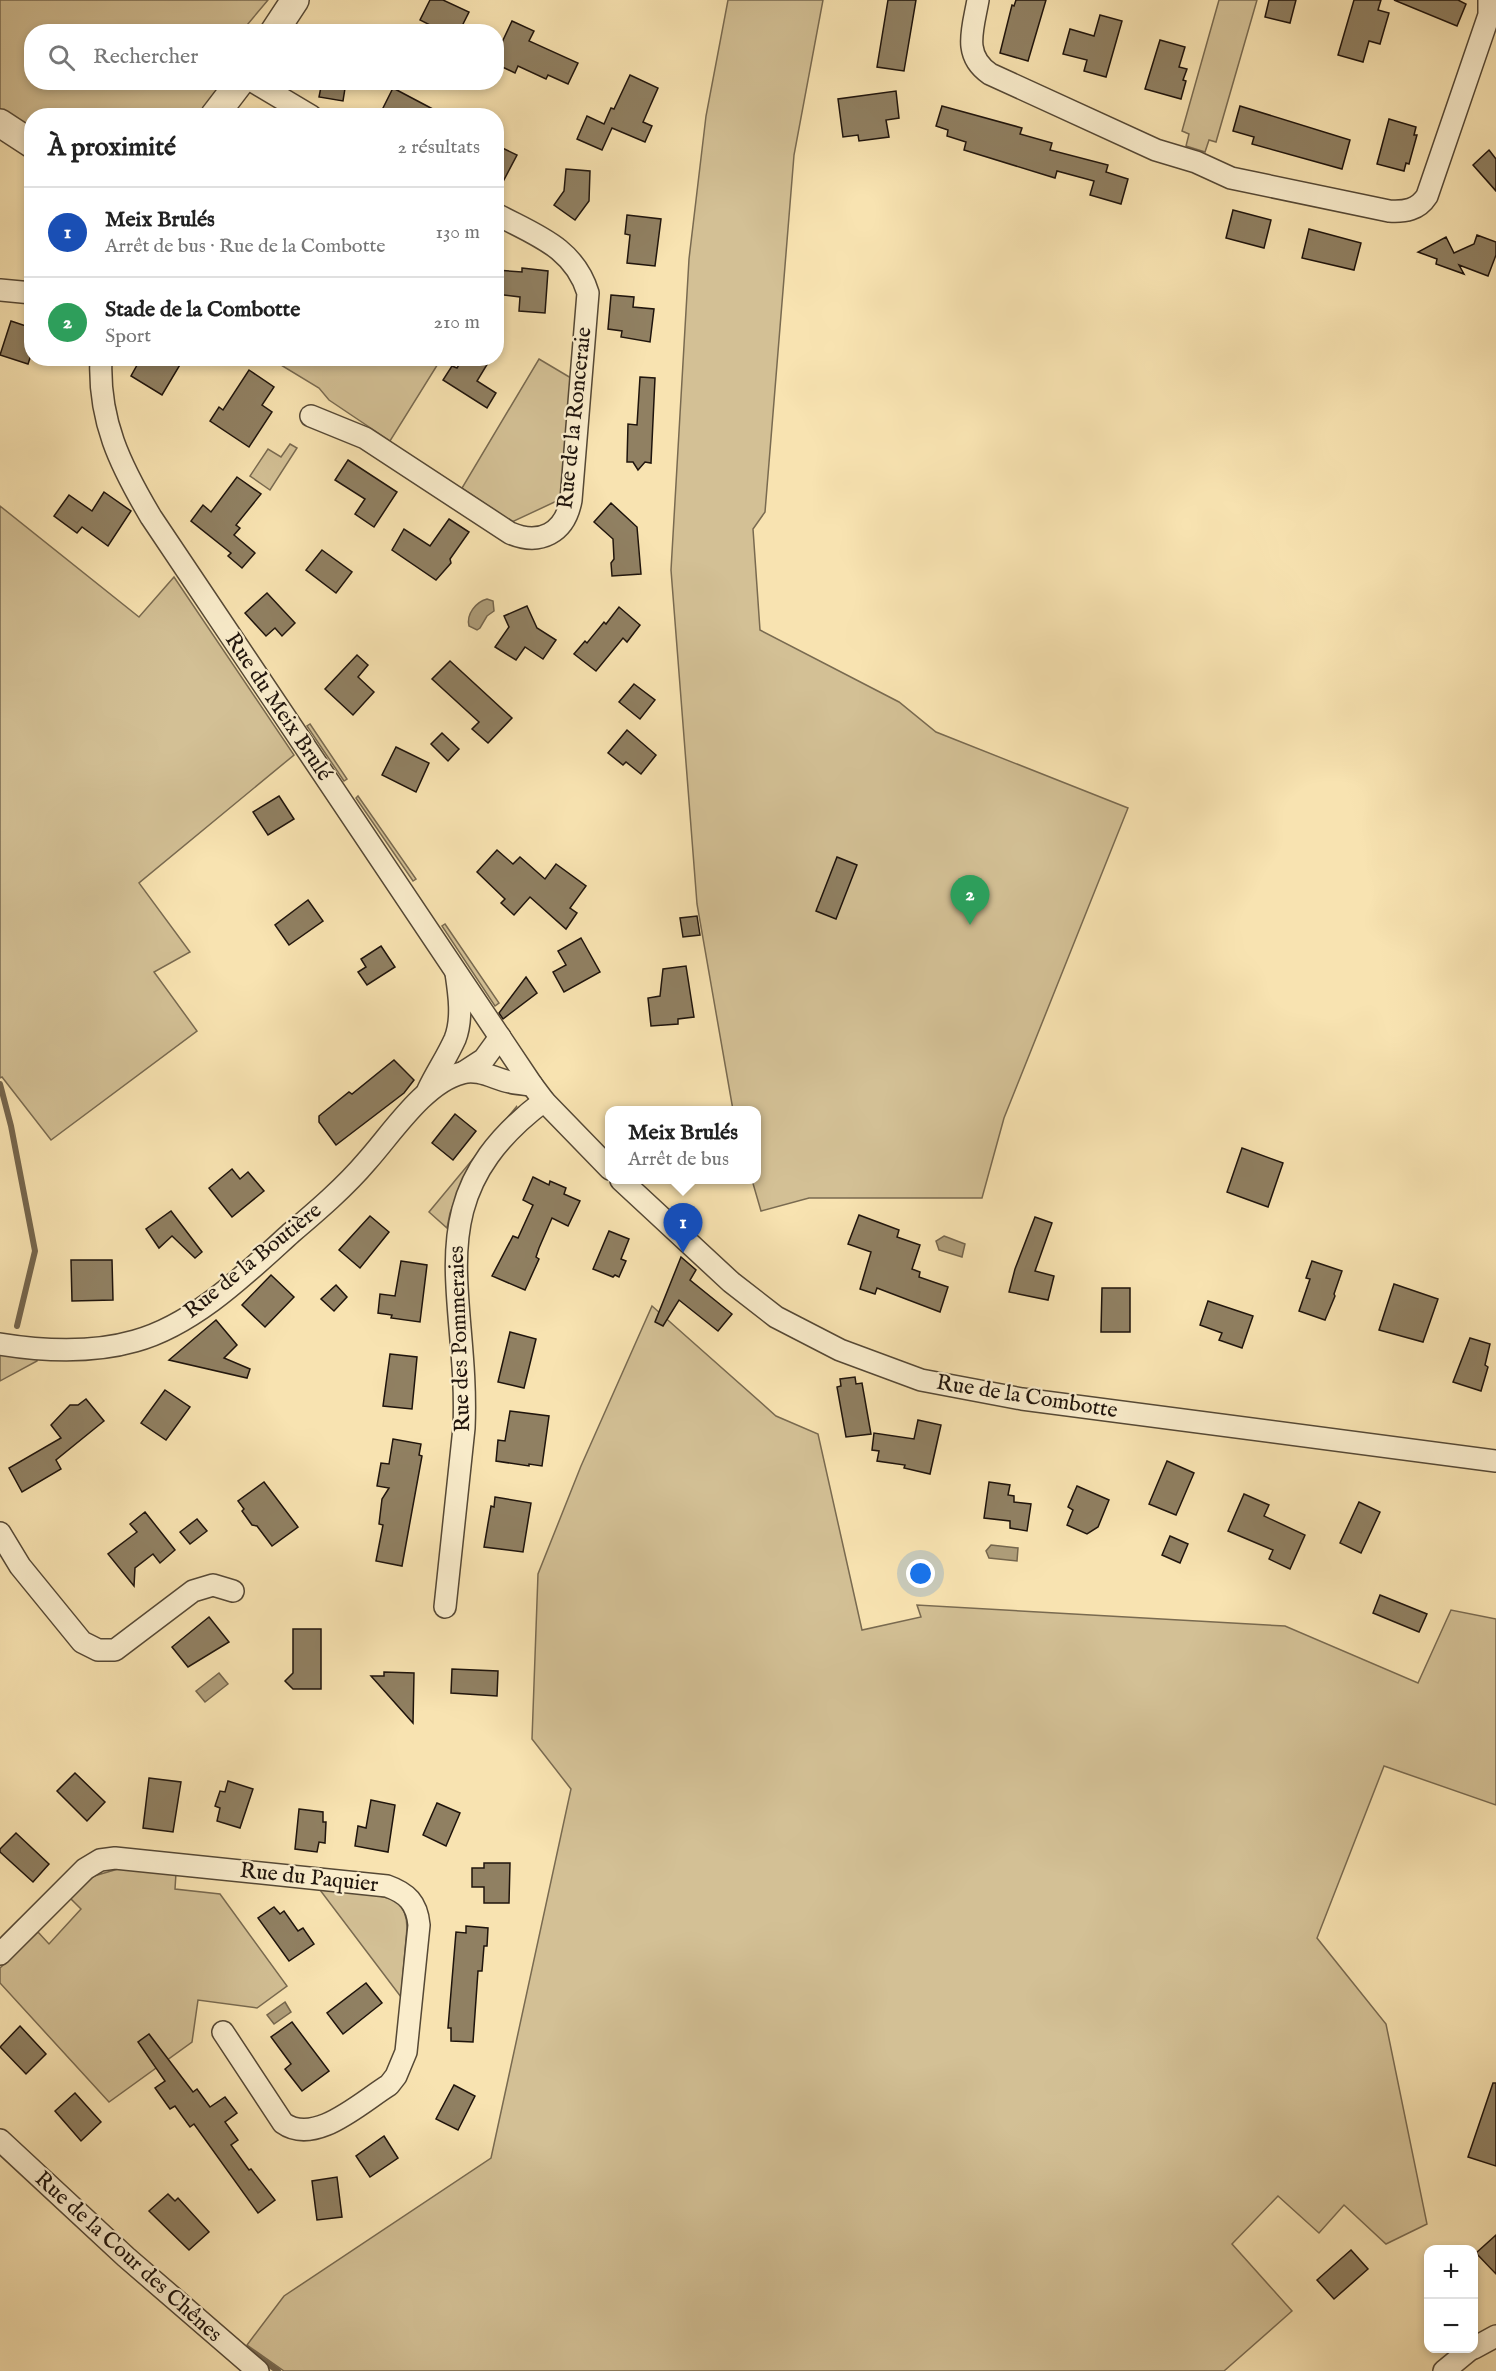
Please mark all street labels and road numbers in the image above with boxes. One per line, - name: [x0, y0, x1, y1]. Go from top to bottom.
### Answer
- street label: Rue de la Ronceraie: [552, 326, 598, 510]
- street label: Rue du Meix Brulé: [218, 627, 338, 787]
- street label: Rue de la Boutière: [178, 1197, 328, 1325]
- street label: Rue des Pommeraies: [443, 1245, 477, 1433]
- street label: Rue de la Combotte: [934, 1369, 1120, 1425]
- street label: Rue du Paquier: [238, 1857, 380, 1899]
- street label: Rue de la Cour des Chênes: [28, 2165, 228, 2349]

